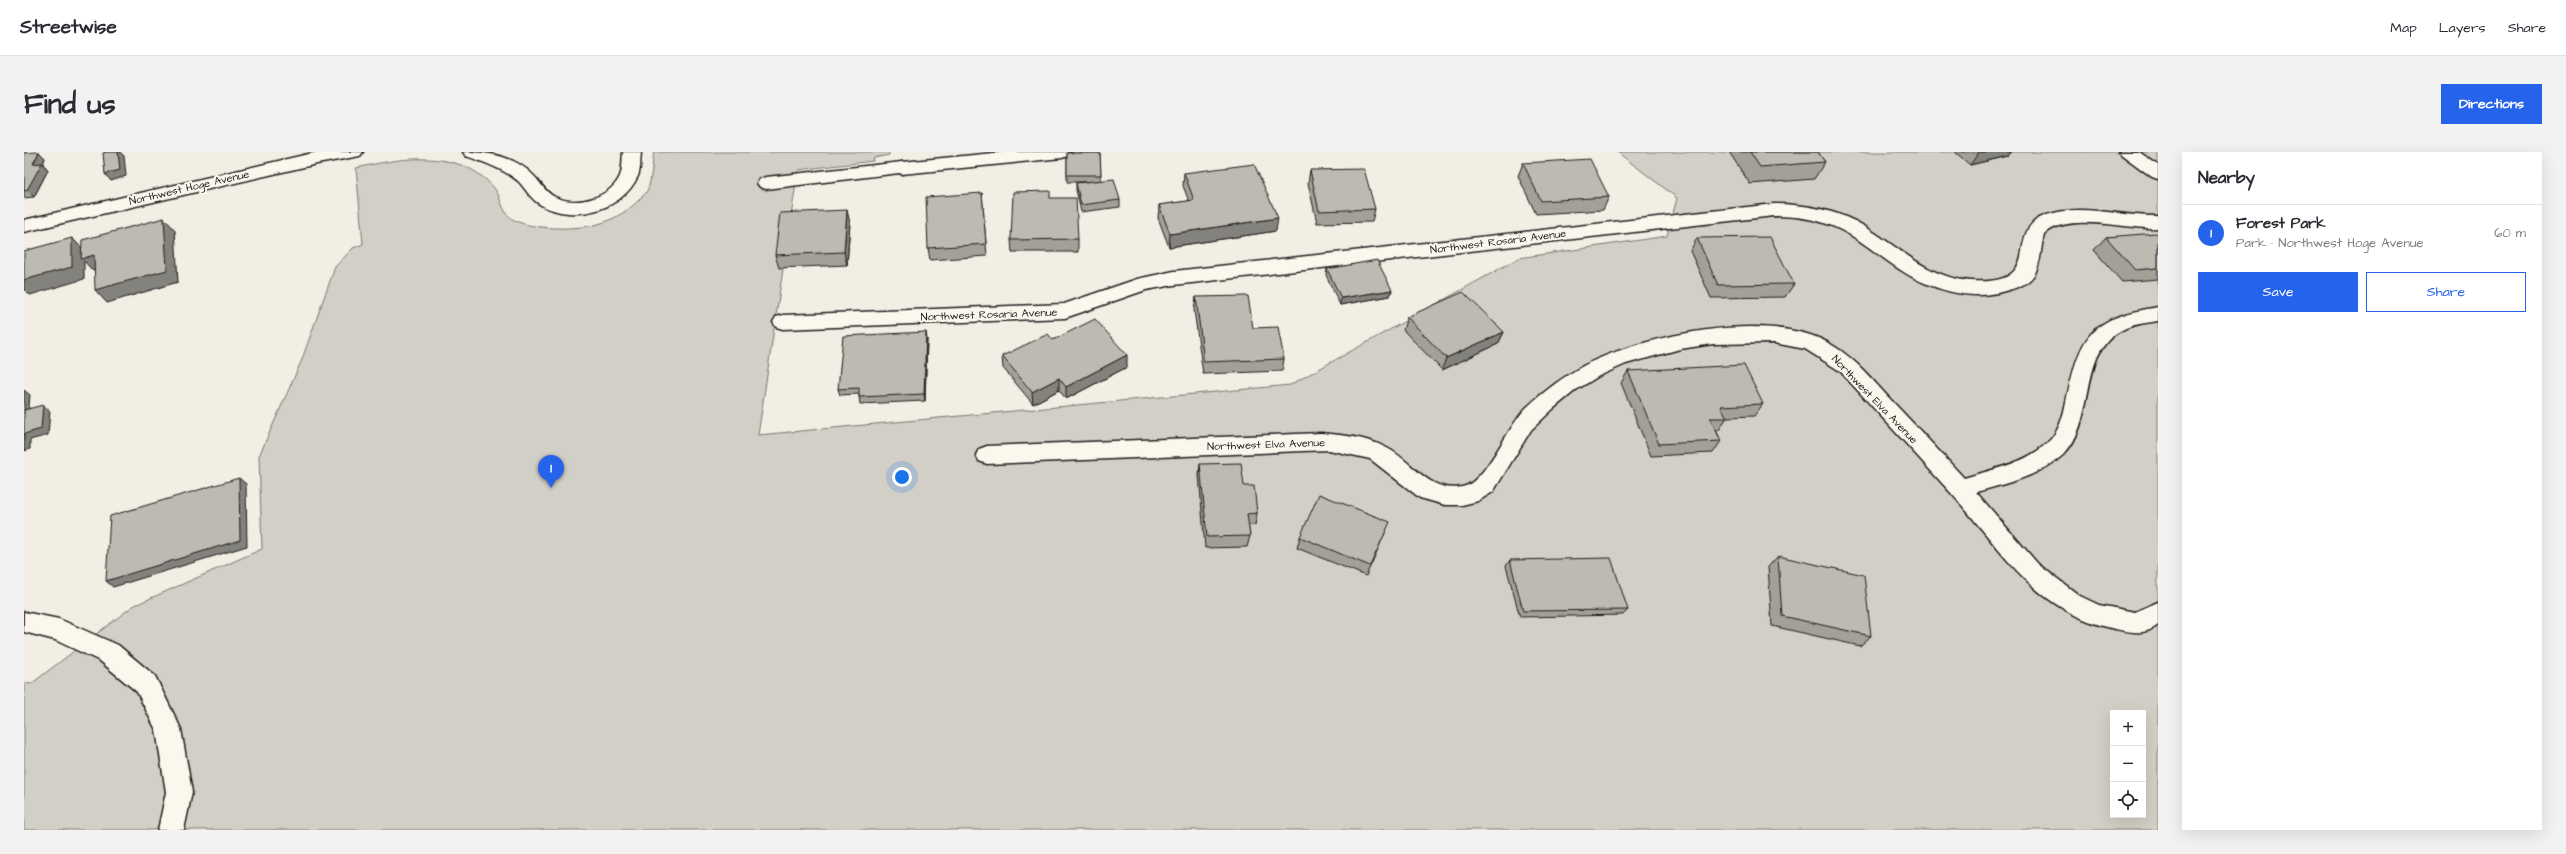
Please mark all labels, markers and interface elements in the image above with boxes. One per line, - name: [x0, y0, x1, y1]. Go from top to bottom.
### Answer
- text: Streetwise: [20, 14, 117, 41]
- text: Map: [2390, 18, 2417, 38]
- text: Layers: [2439, 18, 2486, 38]
- text: Share: [2508, 18, 2546, 38]
- button: Directions: [2441, 84, 2542, 124]
- text: Find us: [24, 85, 115, 124]
- street label: Northwest Hoge Avenue: [128, 166, 251, 210]
- text: Nearby: [2198, 166, 2255, 190]
- text: Forest Park: [2236, 213, 2326, 234]
- text: 1: [2210, 224, 2212, 242]
- text: 60 m: [2494, 224, 2526, 242]
- street label: Northwest Rosaria Avenue: [1429, 226, 1567, 257]
- text: Park · Northwest Hoge Avenue: [2236, 234, 2424, 252]
- button: Save: [2198, 272, 2358, 312]
- button: Share: [2366, 272, 2526, 312]
- street label: Northwest Rosaria Avenue: [920, 305, 1058, 324]
- street label: Northwest Elva Avenue: [1828, 352, 1921, 447]
- street label: Northwest Elva Avenue: [1207, 435, 1325, 454]
- pin: 1: [538, 455, 564, 488]
- your location: [892, 467, 912, 487]
- map controls: [2110, 710, 2146, 818]
- button: +: [2110, 710, 2146, 746]
- button: −: [2110, 746, 2146, 782]
- button: locate: [2110, 782, 2146, 818]

